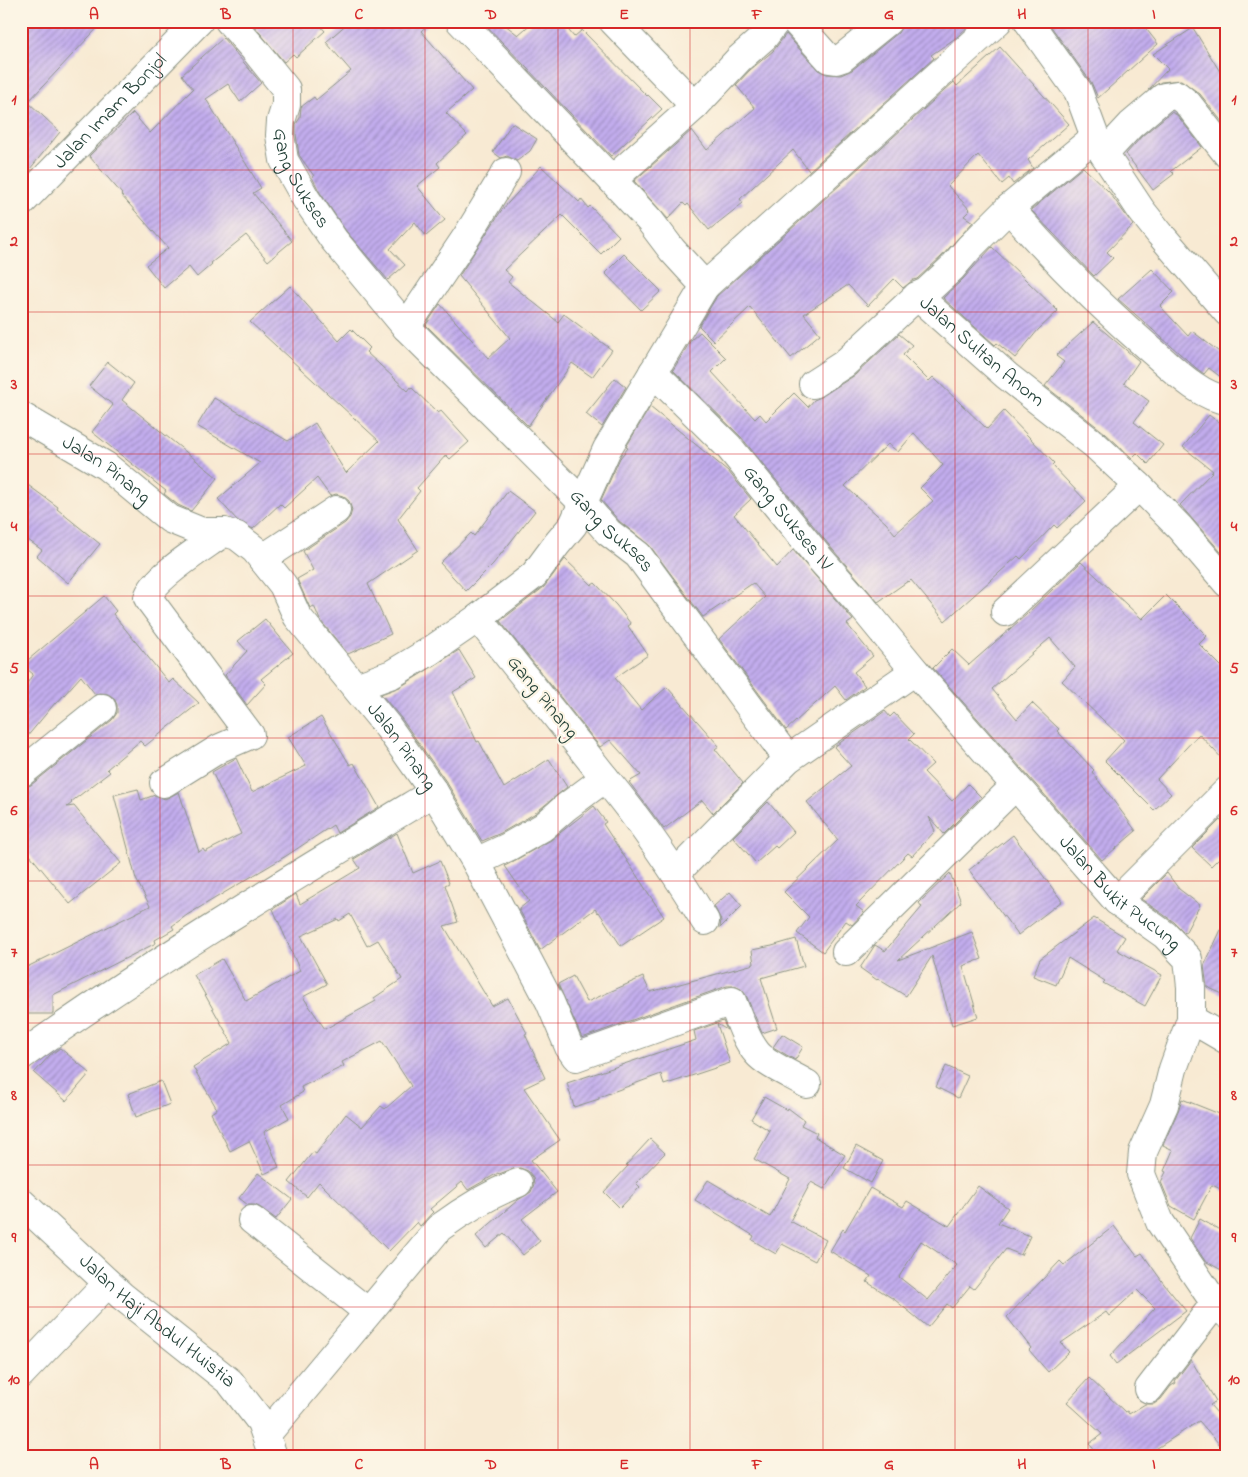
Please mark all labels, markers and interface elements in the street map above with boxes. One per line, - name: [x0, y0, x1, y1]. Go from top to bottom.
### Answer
- text: A: [89, 3, 99, 27]
- text: B: [220, 3, 232, 27]
- text: C: [355, 3, 364, 27]
- text: D: [484, 3, 497, 27]
- text: E: [619, 3, 629, 27]
- text: F: [751, 3, 763, 27]
- text: G: [884, 3, 894, 27]
- text: H: [1017, 3, 1027, 27]
- text: I: [1152, 3, 1156, 27]
- street label: Jalan Imam Bonjol: [47, 47, 174, 176]
- text: 1: [11, 88, 17, 112]
- text: 1: [1231, 88, 1237, 112]
- street label: Gang Sukses: [265, 128, 337, 235]
- text: 2: [9, 230, 18, 254]
- text: 2: [1229, 230, 1238, 254]
- street label: Jalan Sultan Anom: [912, 289, 1051, 415]
- text: 3: [10, 373, 18, 397]
- text: 3: [1230, 373, 1238, 397]
- street label: Jalan Pinang: [56, 429, 157, 512]
- street label: Gang Sukses IV: [735, 459, 839, 578]
- street label: Gang Sukses: [562, 482, 661, 579]
- text: 4: [10, 515, 18, 539]
- text: 4: [1230, 515, 1238, 539]
- street label: Gang Pinang: [498, 650, 585, 747]
- text: 5: [9, 657, 19, 681]
- text: 5: [1229, 657, 1239, 681]
- street label: Jalan Pinang: [359, 696, 443, 798]
- text: 6: [9, 799, 18, 823]
- text: 6: [1229, 799, 1238, 823]
- street label: Jalan Bukit Pucung: [1051, 829, 1188, 959]
- text: 7: [11, 941, 18, 965]
- text: 7: [1231, 941, 1238, 965]
- text: 8: [10, 1084, 17, 1108]
- text: 8: [1230, 1084, 1237, 1108]
- text: 9: [11, 1226, 17, 1250]
- text: 9: [1231, 1226, 1237, 1250]
- street label: Jalan Haji Abdul Huistia: [72, 1248, 242, 1395]
- text: 10: [8, 1368, 20, 1392]
- text: 10: [1228, 1368, 1240, 1392]
- text: A: [89, 1453, 99, 1477]
- text: B: [220, 1453, 232, 1477]
- text: C: [355, 1453, 364, 1477]
- text: D: [484, 1453, 497, 1477]
- text: E: [619, 1453, 629, 1477]
- text: F: [751, 1453, 763, 1477]
- text: G: [884, 1453, 894, 1477]
- text: H: [1017, 1453, 1027, 1477]
- text: I: [1152, 1453, 1156, 1477]

